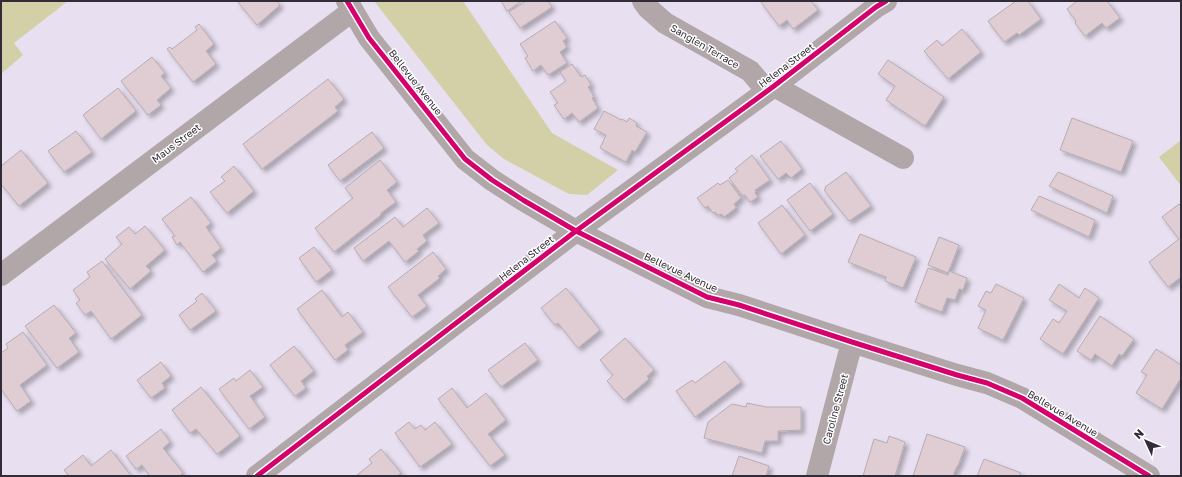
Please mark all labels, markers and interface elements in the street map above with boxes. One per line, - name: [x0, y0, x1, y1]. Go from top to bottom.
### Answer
- street label: Sanglen Terrace: [668, 21, 742, 71]
- street label: Helena Street: [756, 40, 816, 90]
- street label: Bellevue Avenue: [387, 47, 445, 117]
- street label: Maus Street: [149, 121, 203, 165]
- street label: Helena Street: [496, 233, 556, 283]
- street label: Bellevue Avenue: [642, 250, 720, 294]
- street label: Caroline Street: [820, 373, 850, 445]
- street label: Bellevue Avenue: [1026, 387, 1100, 439]
- north arrow: [1126, 421, 1166, 461]
- text: N: [1131, 426, 1146, 441]

